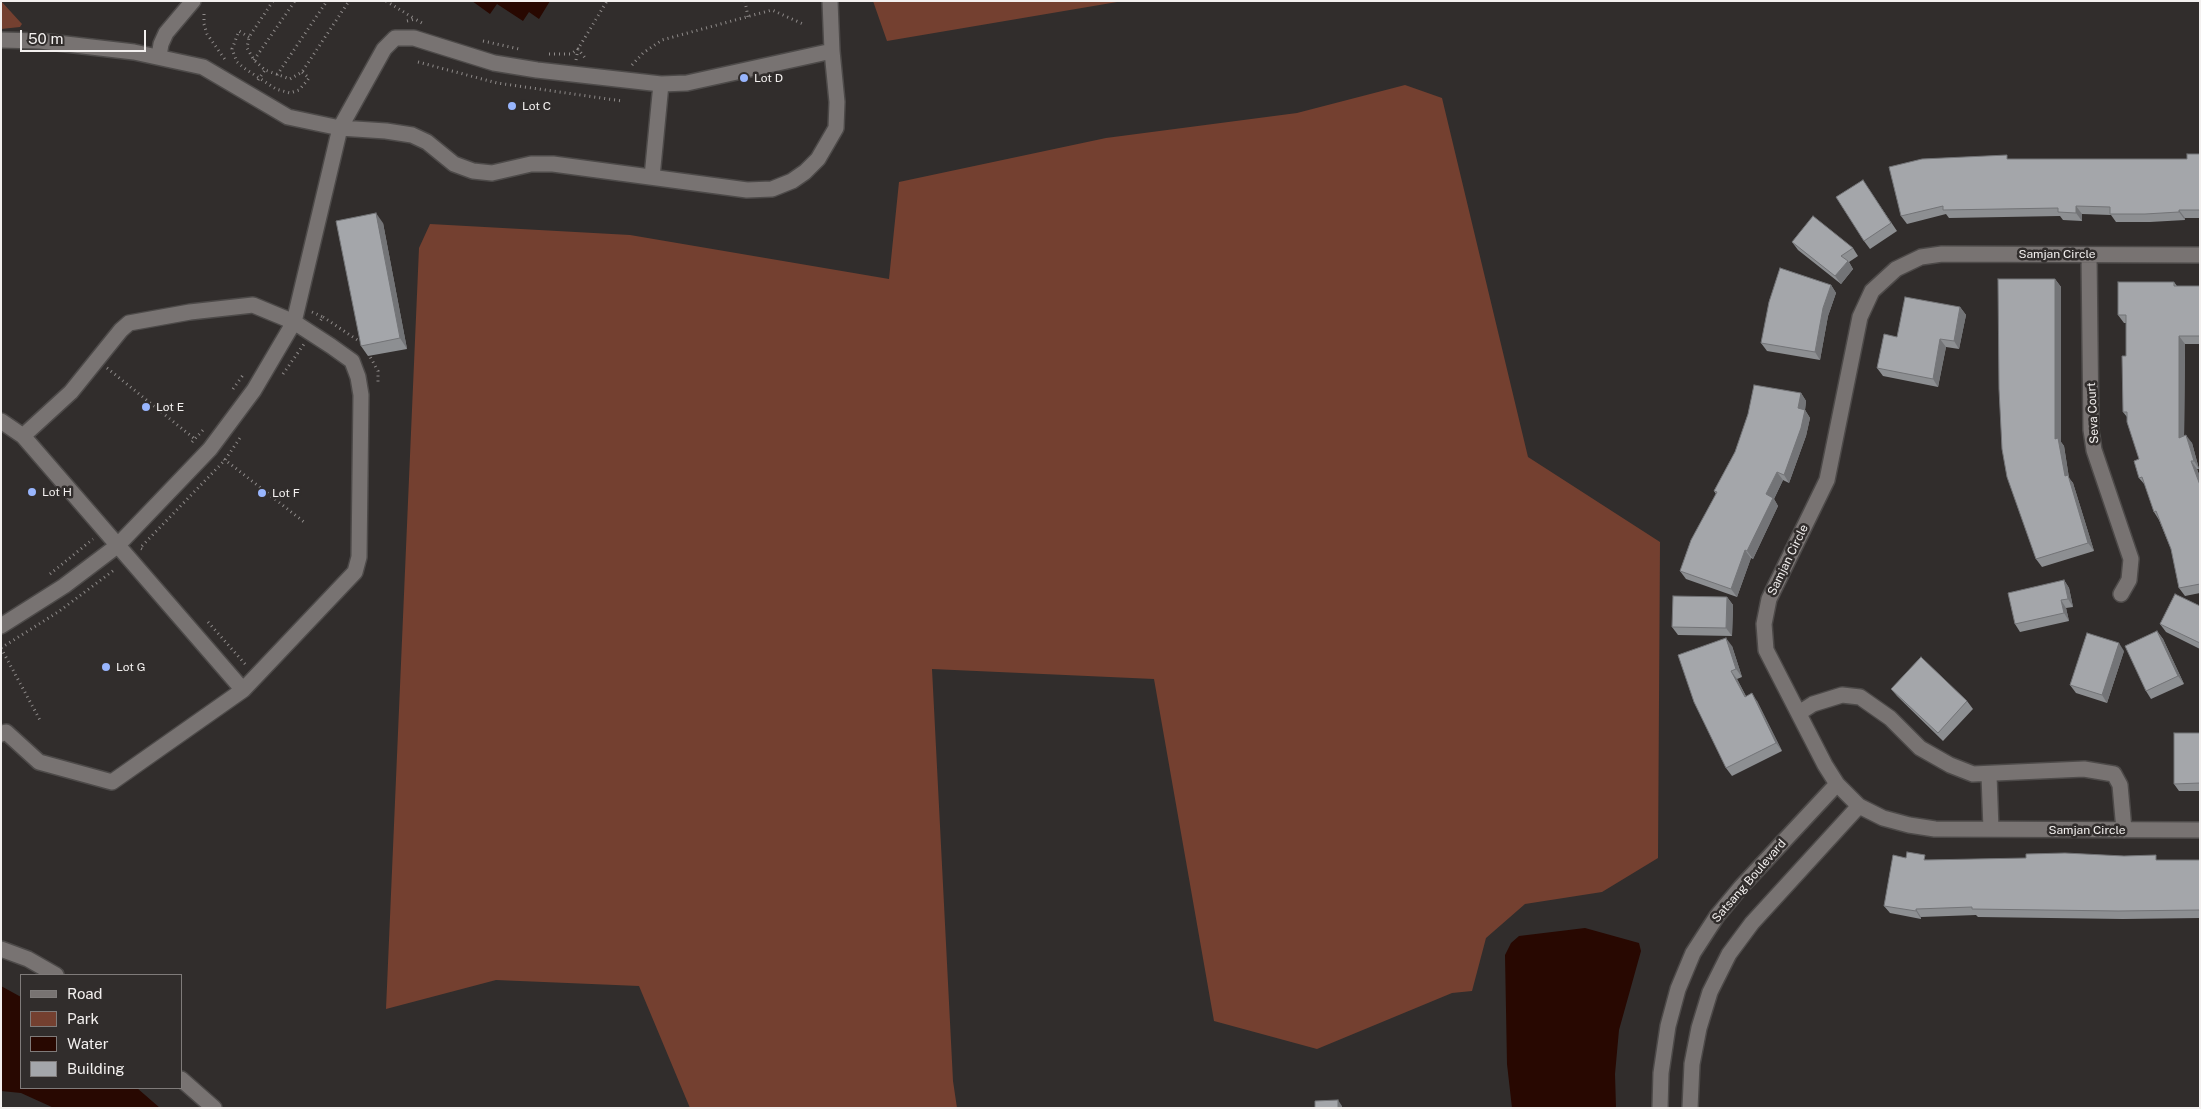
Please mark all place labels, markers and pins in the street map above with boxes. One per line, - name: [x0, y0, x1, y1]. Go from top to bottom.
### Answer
- place label: Lot D: [754, 71, 783, 85]
- marker: Lot D: [738, 72, 750, 84]
- place label: Lot C: [522, 99, 551, 113]
- marker: Lot C: [506, 100, 518, 112]
- place label: Lot E: [156, 400, 184, 414]
- marker: Lot E: [140, 401, 152, 413]
- place label: Lot H: [42, 485, 72, 499]
- marker: Lot H: [26, 486, 38, 498]
- place label: Lot F: [272, 486, 300, 500]
- marker: Lot F: [256, 487, 268, 499]
- place label: Lot G: [116, 660, 146, 674]
- marker: Lot G: [100, 661, 112, 673]

